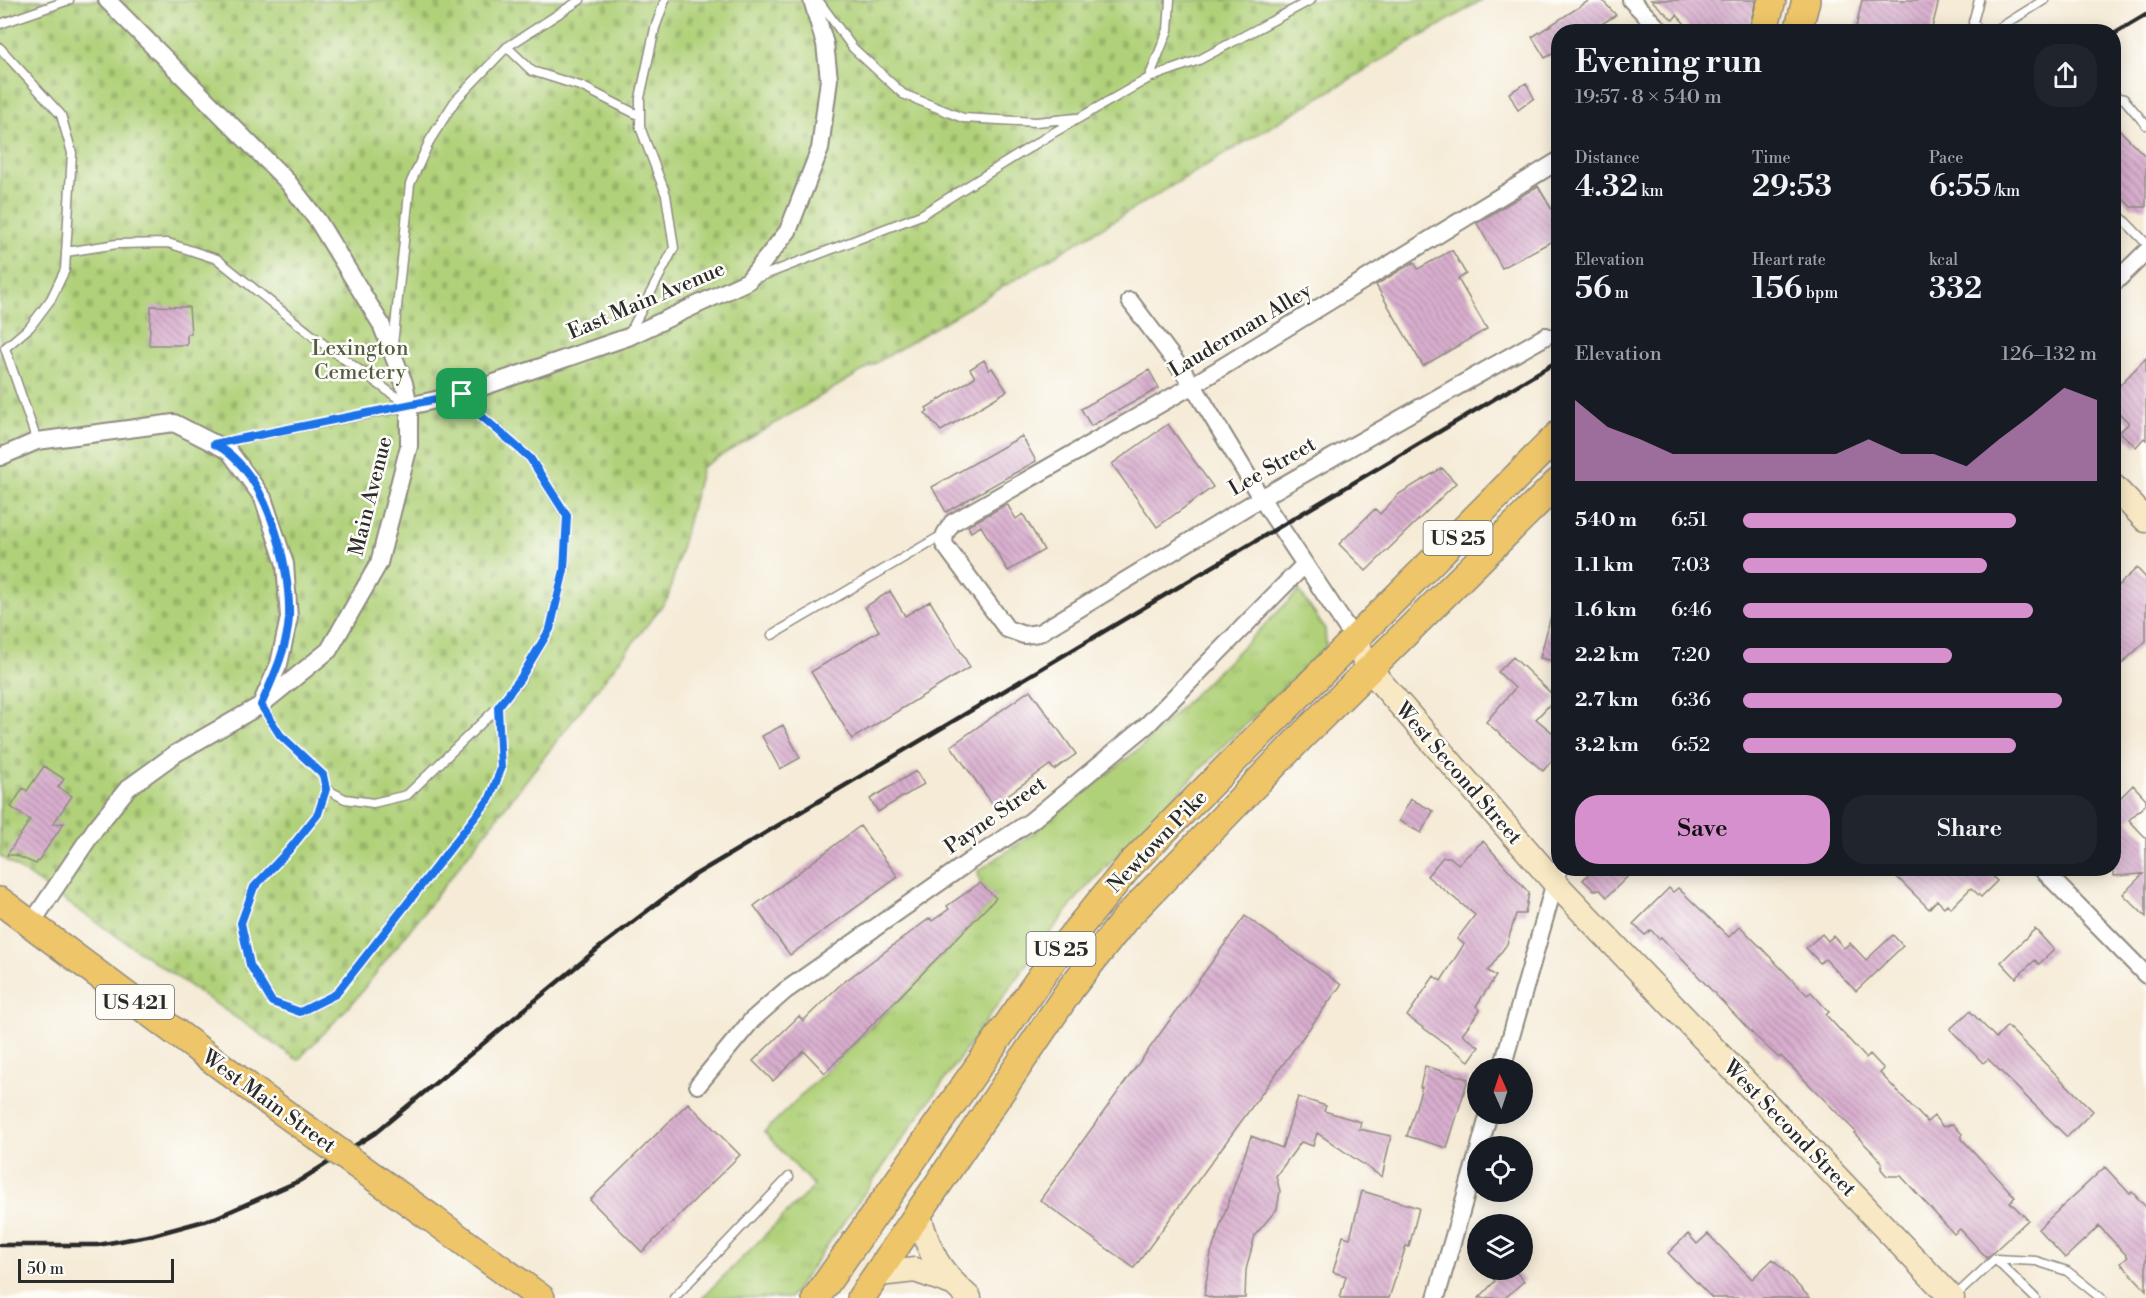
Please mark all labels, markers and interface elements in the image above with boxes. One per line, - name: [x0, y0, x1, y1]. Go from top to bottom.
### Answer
- text: Evening run: [1575, 42, 1762, 83]
- button: share: [2034, 44, 2097, 107]
- text: 19:57 · 8 × 540 m: [1575, 85, 1722, 110]
- text: Distance: [1575, 148, 1640, 168]
- text: Time: [1752, 148, 1791, 168]
- text: Pace: [1929, 148, 1963, 168]
- text: 4.32: [1575, 168, 1638, 206]
- text: 29:53: [1752, 168, 1832, 206]
- text: 6:55: [1929, 168, 1991, 206]
- text: km: [1638, 181, 1664, 201]
- text: /km: [1991, 181, 2020, 201]
- text: Elevation: [1575, 250, 1644, 270]
- text: Heart rate: [1752, 250, 1826, 270]
- text: kcal: [1929, 250, 1958, 270]
- street label: East Main Avenue: [564, 256, 729, 346]
- text: 56: [1575, 270, 1612, 308]
- text: 156: [1752, 270, 1803, 308]
- text: 332: [1929, 270, 1982, 308]
- street label: Lauderman Alley: [1164, 278, 1317, 384]
- text: m: [1612, 283, 1629, 303]
- text: bpm: [1803, 283, 1838, 303]
- park label: Lexington Cemetery: [312, 336, 409, 386]
- text: Elevation: [1575, 342, 1662, 367]
- text: 126–132 m: [2001, 342, 2097, 367]
- pin: [436, 368, 487, 419]
- icon: arrive: [445, 377, 478, 410]
- street label: Lee Street: [1224, 431, 1321, 502]
- street label: Main Avenue: [344, 434, 398, 559]
- text: 540 m: [1575, 508, 1637, 533]
- text: 6:51: [1671, 508, 1707, 533]
- road number: US 25: [1424, 521, 1492, 555]
- text: 1.1 km: [1575, 553, 1634, 578]
- text: 7:03: [1671, 553, 1710, 578]
- text: 1.6 km: [1575, 598, 1637, 623]
- text: 6:46: [1671, 598, 1712, 623]
- text: 2.2 km: [1575, 643, 1639, 668]
- text: 7:20: [1671, 643, 1711, 668]
- text: 2.7 km: [1575, 688, 1639, 713]
- text: 6:36: [1671, 688, 1711, 713]
- street label: West Second Street: [1389, 696, 1528, 851]
- text: 3.2 km: [1575, 733, 1639, 758]
- text: 6:52: [1671, 733, 1710, 758]
- street label: Payne Street: [940, 771, 1052, 860]
- street label: Newtown Pike: [1102, 785, 1213, 899]
- button: Save: [1575, 795, 1830, 864]
- button: Share: [1842, 795, 2097, 864]
- road number: US 25: [1026, 932, 1096, 966]
- road number: US 421: [96, 985, 174, 1019]
- street label: West Main Street: [195, 1044, 341, 1160]
- street label: West Second Street: [1717, 1054, 1862, 1203]
- north arrow: [1467, 1058, 1533, 1124]
- map controls: [1467, 1058, 1533, 1280]
- button: locate: [1467, 1136, 1533, 1202]
- button: layers: [1467, 1214, 1533, 1280]
- scale bar: [18, 1256, 174, 1284]
- text: 50 m: [27, 1259, 64, 1279]

